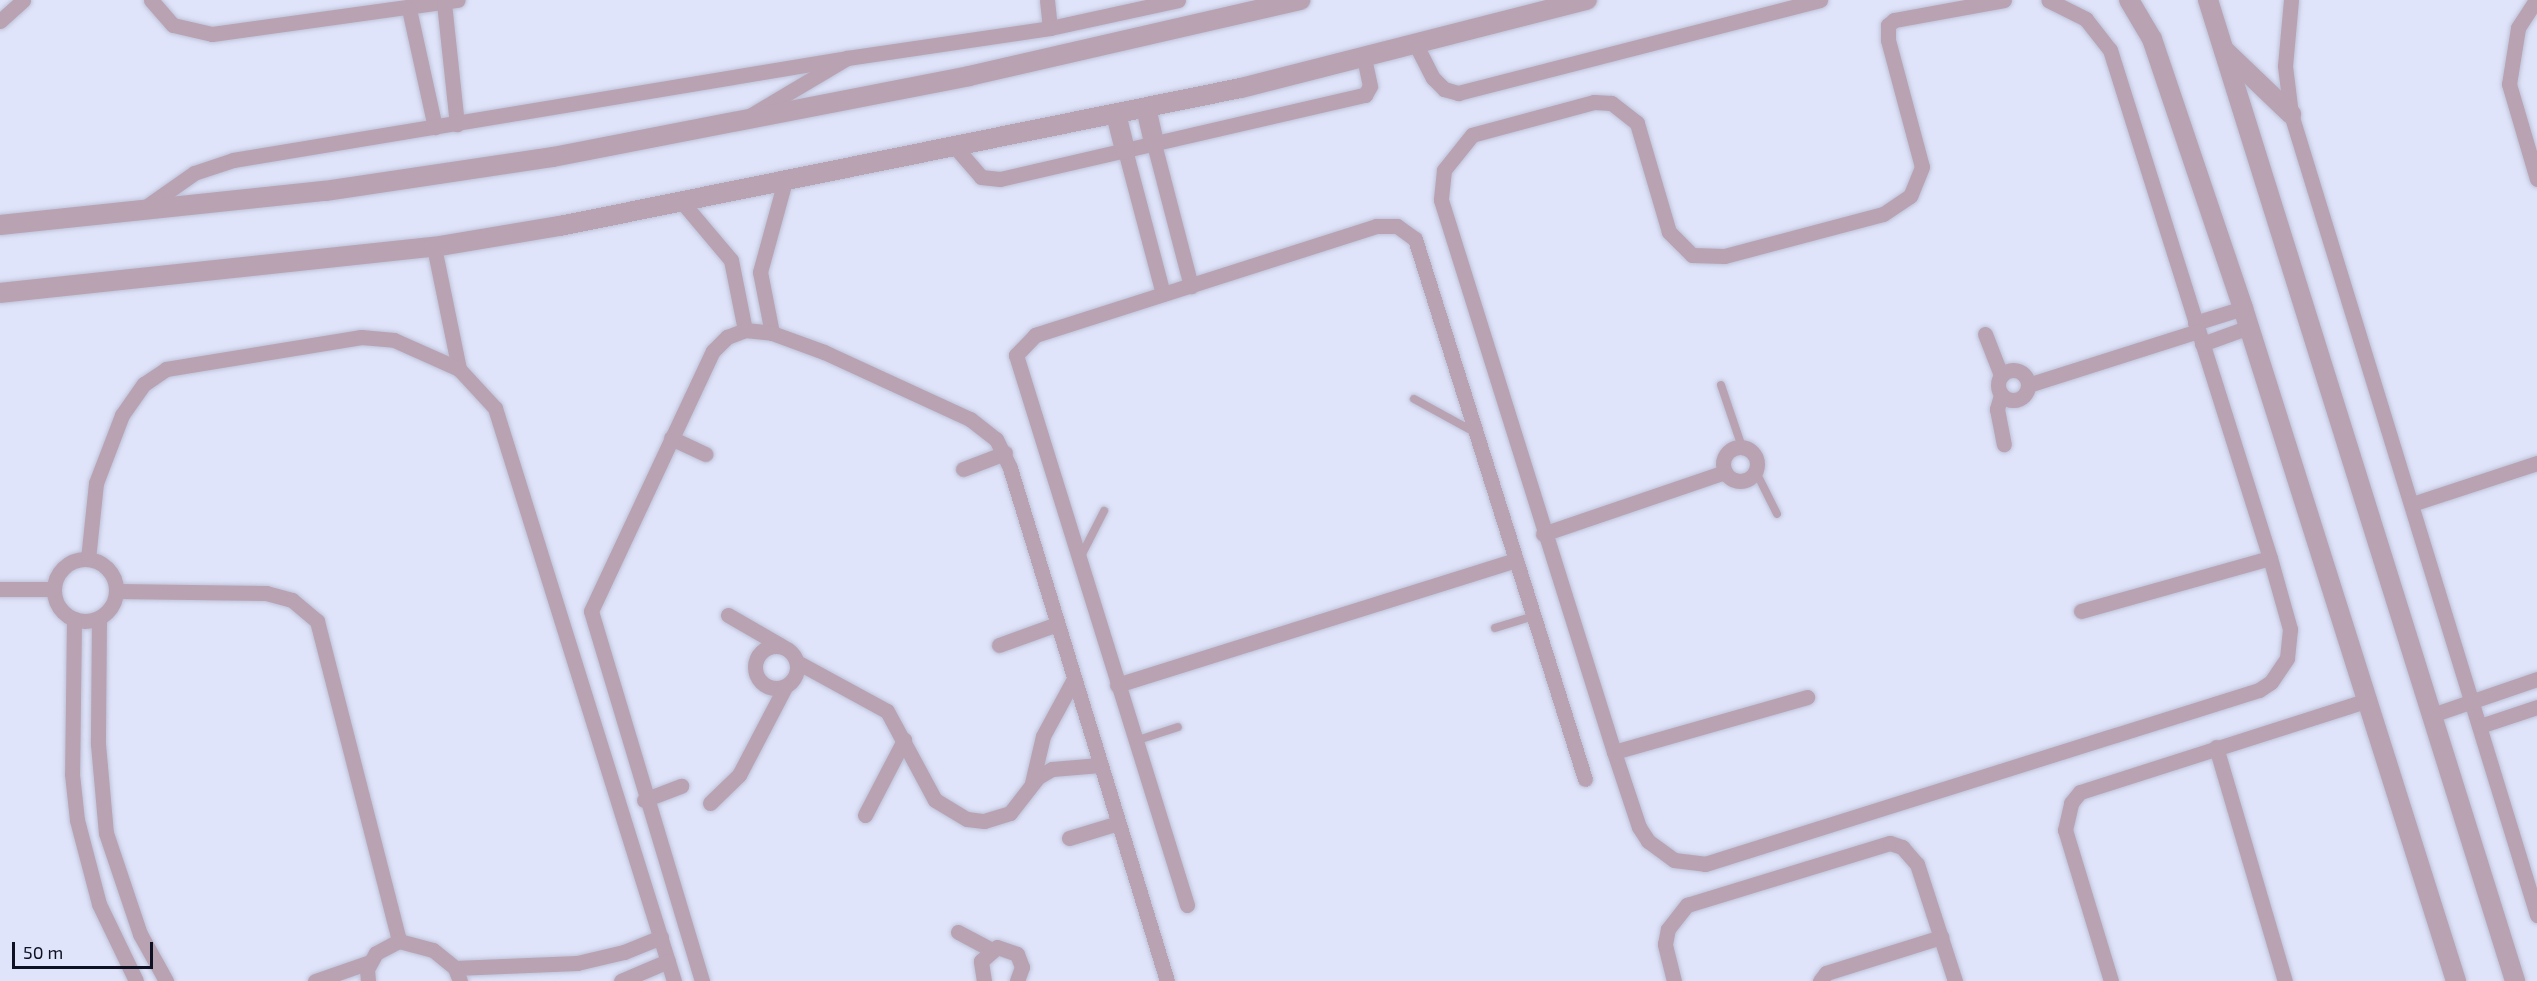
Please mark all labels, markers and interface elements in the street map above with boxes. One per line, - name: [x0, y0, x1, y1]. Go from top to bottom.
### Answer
- scale bar: [15, 930, 156, 968]
- text: 50 m: [23, 941, 63, 963]

